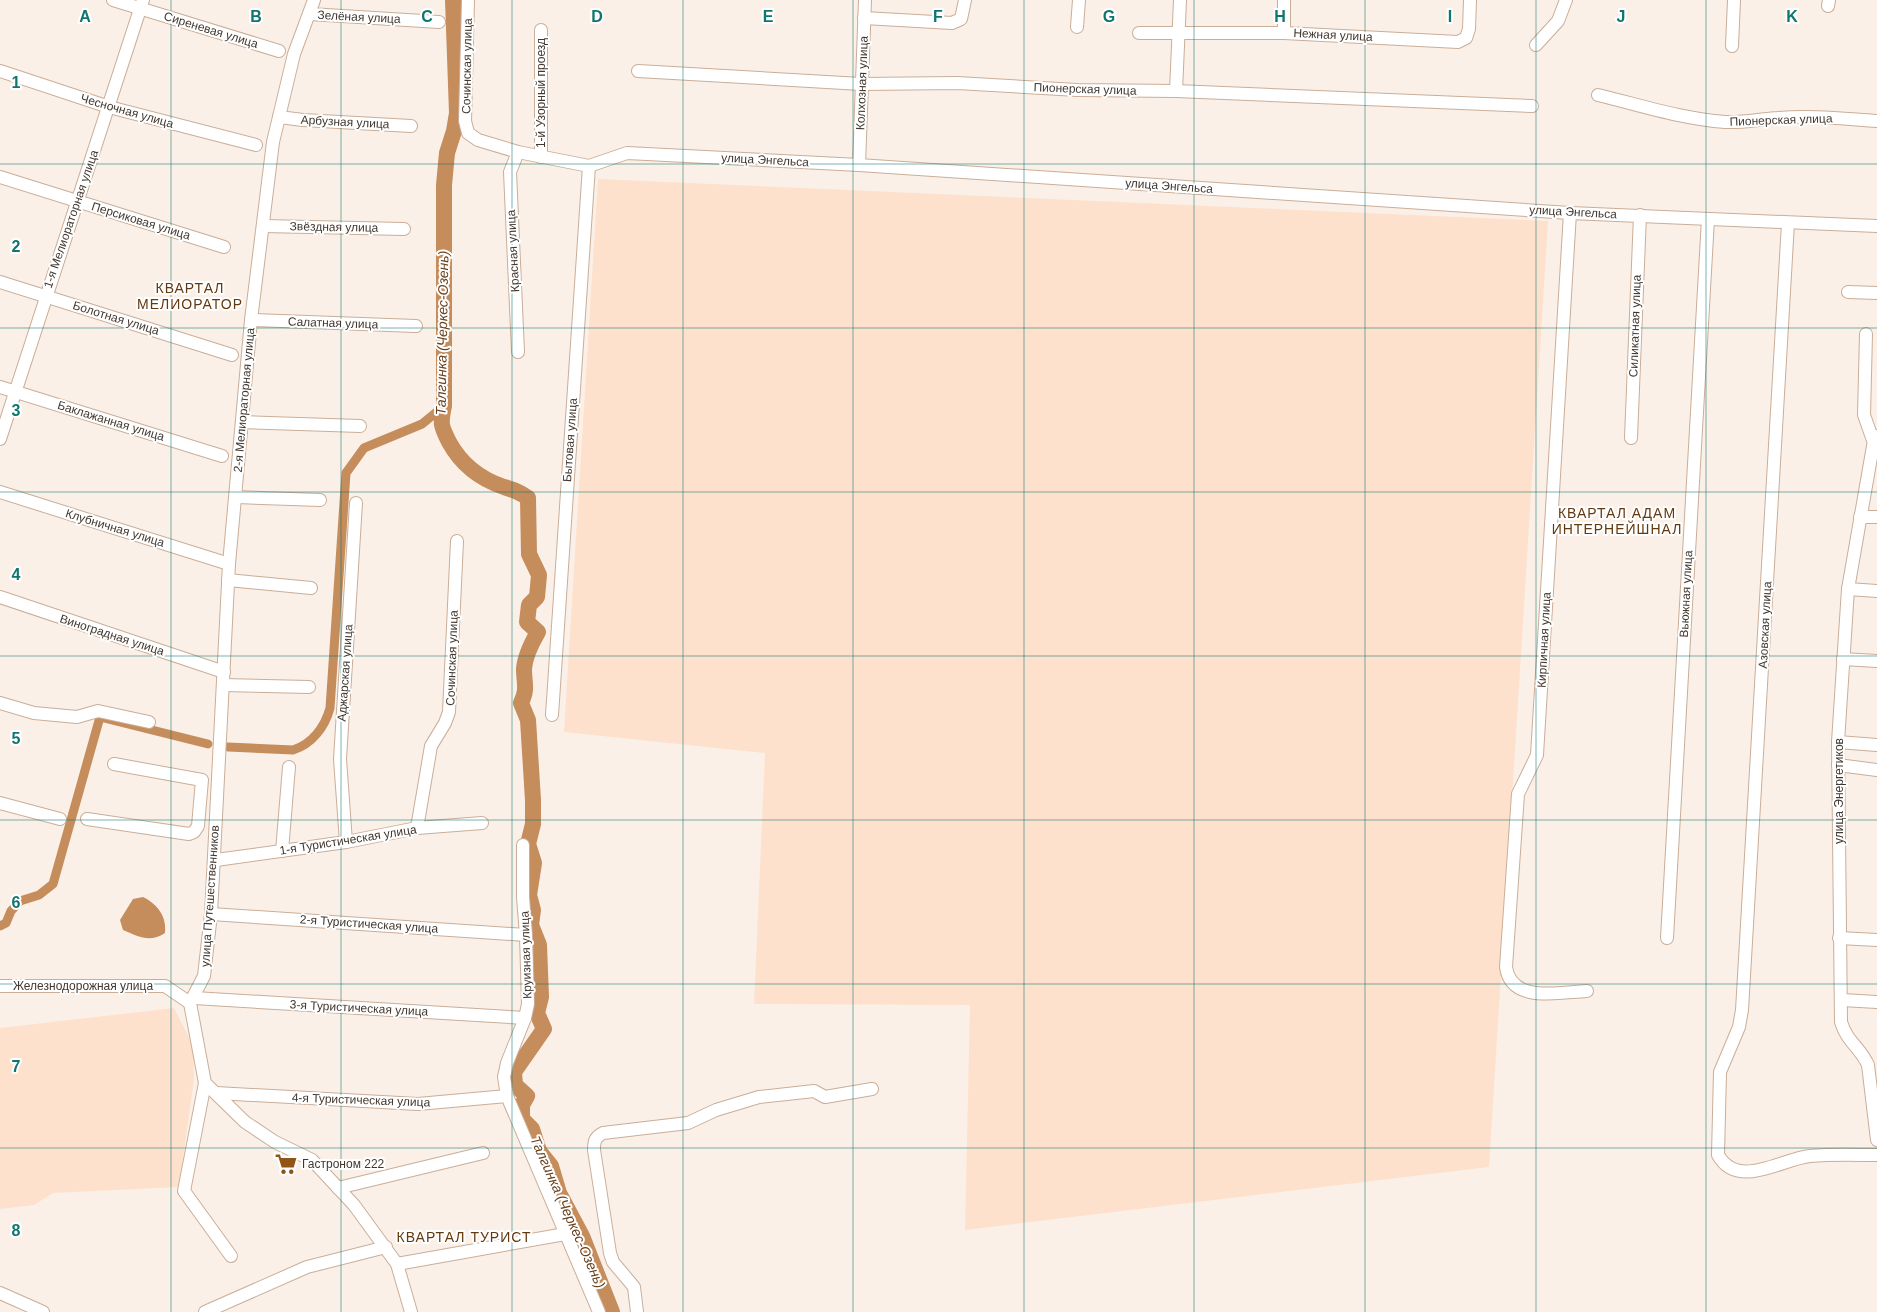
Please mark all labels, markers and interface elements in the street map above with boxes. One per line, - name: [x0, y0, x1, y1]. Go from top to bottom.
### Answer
- text: A: [79, 8, 91, 25]
- text: B: [250, 8, 262, 25]
- street label: Зелёная улица: [317, 8, 401, 26]
- text: C: [421, 8, 433, 25]
- text: D: [591, 8, 603, 25]
- text: E: [763, 8, 774, 25]
- text: F: [933, 8, 943, 25]
- text: G: [1103, 8, 1115, 25]
- text: H: [1274, 8, 1286, 25]
- text: I: [1448, 8, 1452, 25]
- text: J: [1617, 8, 1625, 25]
- text: K: [1786, 8, 1798, 25]
- street label: Сиреневая улица: [162, 9, 260, 51]
- street label: Сочинская улица: [459, 18, 475, 114]
- street label: Нежная улица: [1293, 26, 1373, 44]
- street label: Колхозная улица: [853, 35, 871, 130]
- street label: 1-й Узорный проезд: [534, 38, 548, 148]
- text: 1: [12, 74, 21, 91]
- street label: Пионерская улица: [1033, 80, 1137, 98]
- street label: Чесночная улица: [79, 91, 175, 131]
- street label: Пионерская улица: [1729, 111, 1833, 129]
- street label: Арбузная улица: [300, 113, 390, 131]
- street label: 1-я Мелиораторная улица: [41, 148, 101, 290]
- street label: улица Энгельса: [721, 151, 810, 169]
- street label: улица Энгельса: [1125, 176, 1214, 196]
- street label: Персиковая улица: [90, 199, 192, 243]
- street label: улица Энгельса: [1529, 203, 1618, 221]
- street label: Красная улица: [504, 209, 522, 293]
- street label: Звёздная улица: [290, 219, 379, 235]
- text: 2: [12, 238, 21, 255]
- water label: Талгинка (Черкес-Озень): [433, 250, 451, 416]
- street label: Силикатная улица: [1626, 274, 1644, 378]
- district label: КВАРТАЛ МЕЛИОРАТОР: [137, 280, 243, 312]
- street label: Болотная улица: [71, 298, 161, 338]
- street label: Салатная улица: [288, 314, 379, 332]
- street label: 2-я Мелиораторная улица: [231, 327, 257, 473]
- street label: Бытовая улица: [560, 397, 580, 483]
- street label: Баклажанная улица: [56, 398, 166, 444]
- text: 3: [12, 402, 21, 419]
- district label: КВАРТАЛ АДАМ ИНТЕРНЕЙШНАЛ: [1552, 505, 1682, 537]
- street label: Клубничная улица: [64, 506, 166, 550]
- street label: Вьюжная улица: [1677, 550, 1695, 638]
- text: 4: [12, 566, 21, 583]
- street label: Азовская улица: [1756, 581, 1774, 669]
- street label: Кирпичная улица: [1534, 591, 1554, 688]
- street label: Сочинская улица: [443, 610, 461, 706]
- street label: Виноградная улица: [58, 612, 166, 659]
- street label: Аджарская улица: [335, 624, 355, 722]
- text: 5: [12, 730, 21, 747]
- street label: улица Энергетиков: [1832, 738, 1846, 844]
- street label: 1-я Туристическая улица: [278, 822, 418, 858]
- street label: улица Путешественников: [198, 825, 222, 967]
- text: 6: [12, 894, 21, 911]
- street label: Круизная улица: [517, 911, 535, 999]
- street label: 2-я Туристическая улица: [299, 912, 439, 936]
- street label: Железнодорожная улица: [13, 979, 153, 993]
- street label: 3-я Туристическая улица: [289, 997, 429, 1019]
- text: 7: [12, 1058, 21, 1075]
- street label: 4-я Туристическая улица: [292, 1091, 431, 1109]
- water label: Талгинка (Черкес-Озень): [527, 1133, 609, 1291]
- supermarket icon: Гастроном 222: [273, 1151, 299, 1177]
- place label: Гастроном 222: [302, 1157, 385, 1171]
- text: 8: [12, 1222, 21, 1239]
- district label: КВАРТАЛ ТУРИСТ: [397, 1229, 531, 1245]

